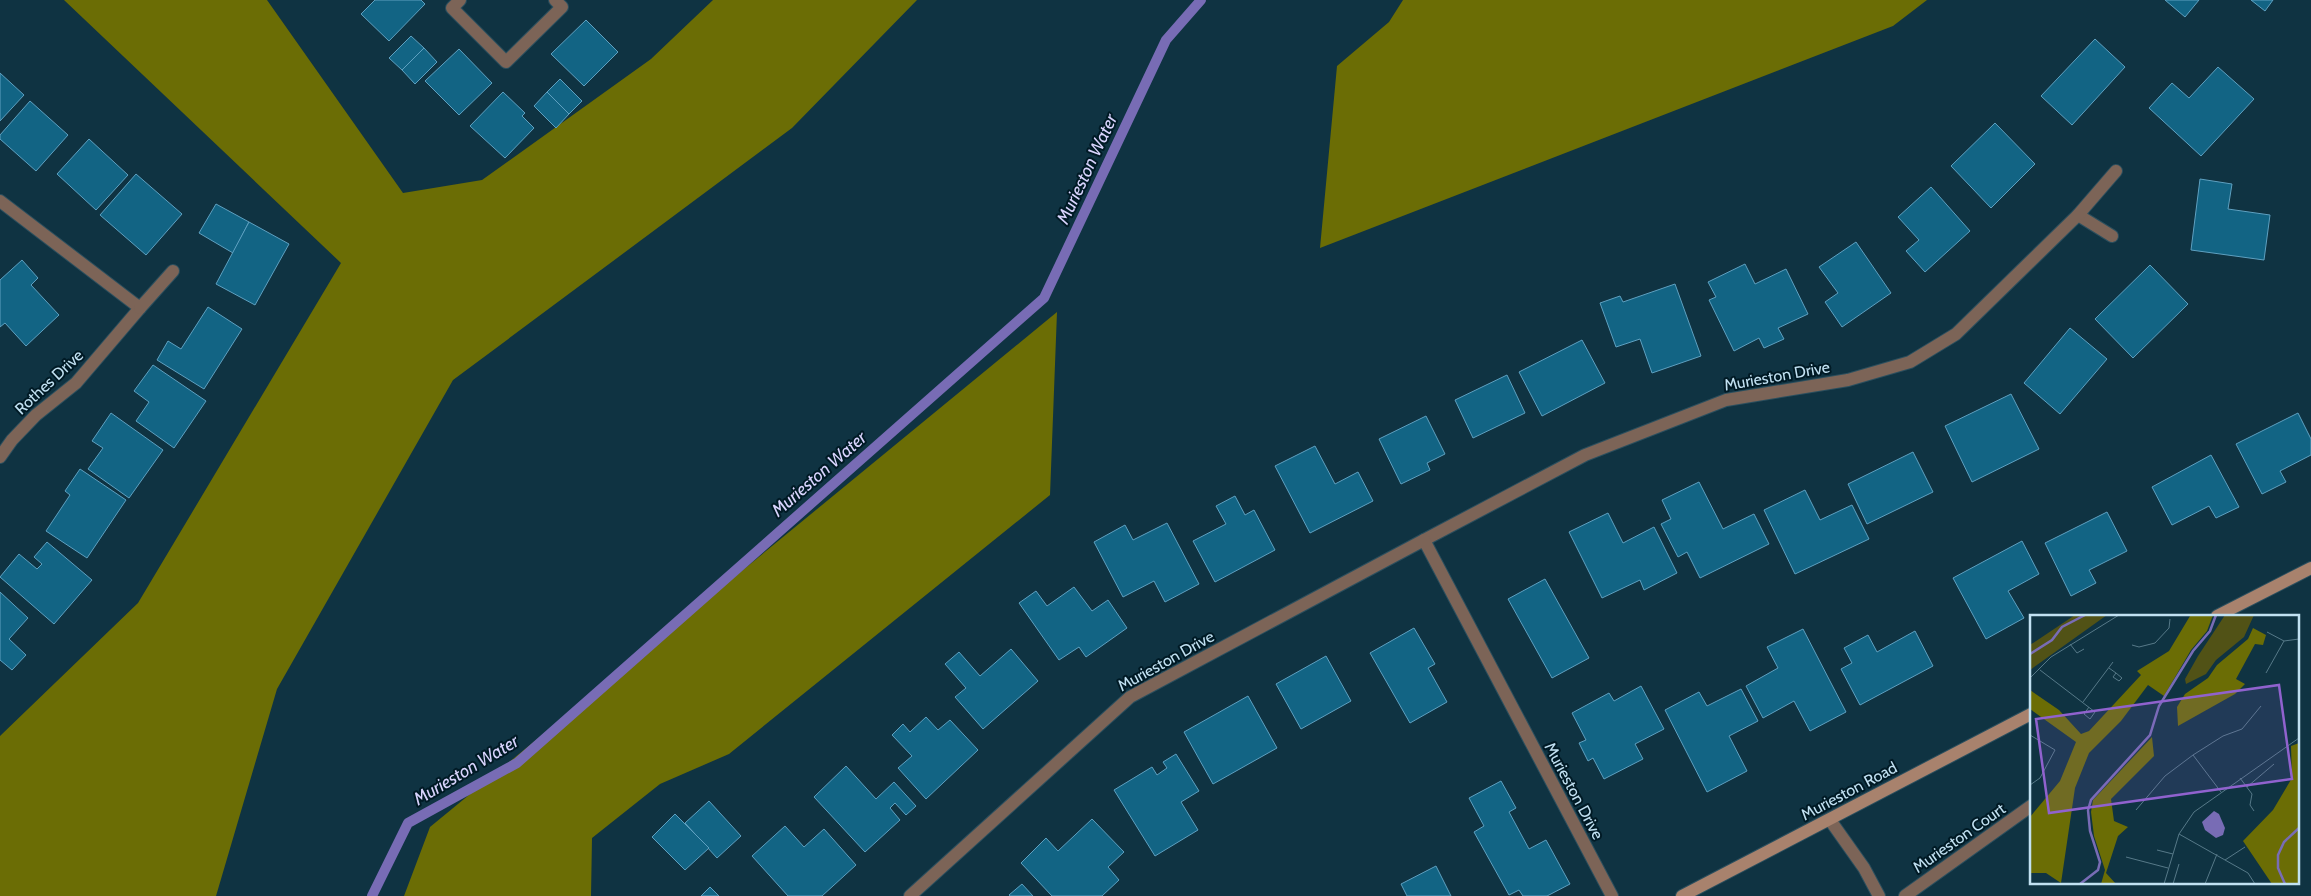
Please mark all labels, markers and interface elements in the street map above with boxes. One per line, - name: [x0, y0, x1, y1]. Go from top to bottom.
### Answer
- water label: Murieston Water: [1052, 109, 1123, 228]
- street label: Rothes Drive: [11, 346, 87, 418]
- street label: Murieston Drive: [1723, 357, 1831, 395]
- water label: Murieston Water: [766, 426, 872, 522]
- inset map: [2030, 615, 2298, 884]
- street label: Murieston Drive: [1115, 627, 1217, 695]
- water label: Murieston Water: [409, 729, 524, 811]
- street label: Murieston Drive: [1540, 739, 1608, 843]
- street label: Murieston Road: [1798, 758, 1900, 824]
- street label: Murieston Court: [1909, 799, 2009, 877]

